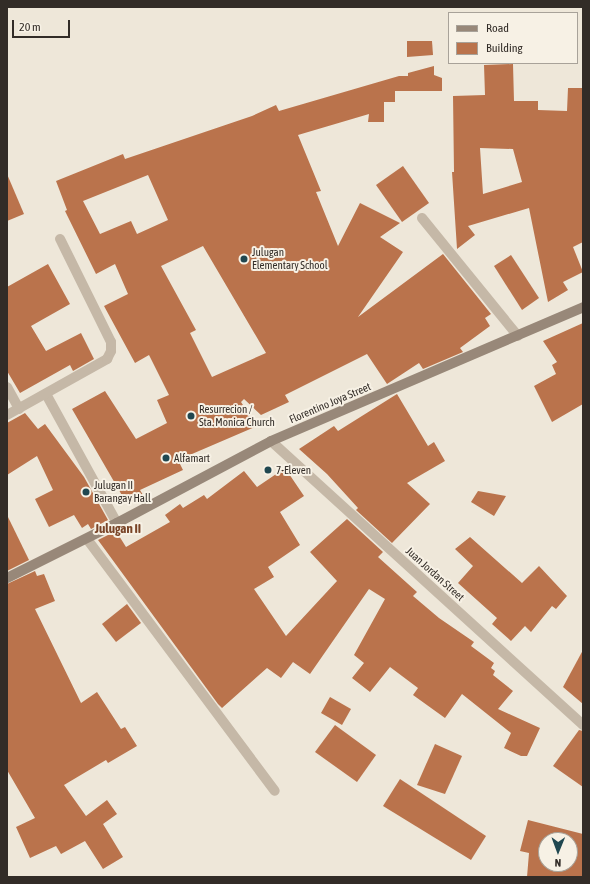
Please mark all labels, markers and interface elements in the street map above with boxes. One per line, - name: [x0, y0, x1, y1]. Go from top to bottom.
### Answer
- scale bar: [14, 12, 72, 38]
- legend: [448, 12, 578, 64]
- text: 20 m: [19, 20, 41, 34]
- text: Road: [486, 21, 509, 35]
- text: Building: [486, 41, 523, 55]
- place label: Julugan Elementary School: [252, 246, 328, 272]
- marker: Julugan Elementary School: [239, 254, 249, 264]
- street label: Florentino Joya Street: [287, 380, 373, 426]
- place label: Resurrecion / Sta. Monica Church: [199, 403, 275, 429]
- marker: Resurrecion / Sta. Monica Church: [186, 411, 196, 421]
- place label: Alfamart: [174, 451, 210, 465]
- marker: Alfamart: [161, 453, 171, 463]
- place label: 7-Eleven: [276, 463, 311, 477]
- marker: 7-Eleven: [263, 465, 273, 475]
- place label: Julugan II Barangay Hall: [94, 479, 151, 505]
- marker: Julugan II Barangay Hall: [81, 487, 91, 497]
- district label: Julugan II: [95, 521, 141, 537]
- street label: Juan Jordan Street: [403, 544, 467, 604]
- north arrow: [538, 832, 578, 872]
- text: N: [554, 857, 561, 869]

